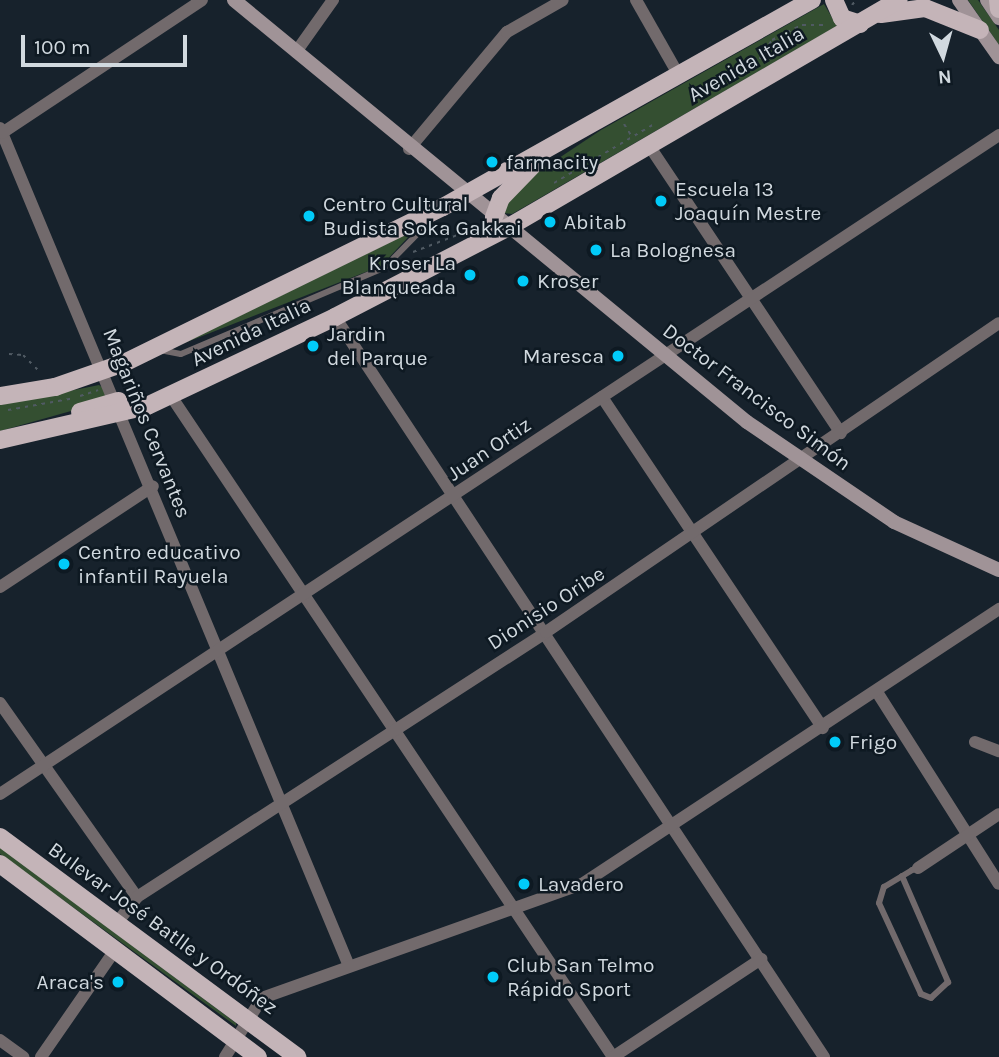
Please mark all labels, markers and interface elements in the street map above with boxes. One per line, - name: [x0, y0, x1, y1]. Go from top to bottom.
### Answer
- scale bar: [24, 21, 191, 65]
- street label: Avenida Italia: [683, 21, 809, 107]
- north arrow: [908, 21, 978, 91]
- text: 100 m: [34, 35, 91, 59]
- text: N: [937, 65, 953, 88]
- place label: farmacity: [506, 149, 598, 175]
- marker: farmacity: [484, 154, 500, 170]
- place label: Escuela 13 Joaquín Mestre: [675, 176, 821, 226]
- place label: Centro Cultural Budista Soka Gakkai: [323, 191, 522, 241]
- marker: Escuela 13 Joaquín Mestre: [653, 193, 669, 209]
- marker: Centro Cultural Budista Soka Gakkai: [301, 208, 317, 224]
- place label: Abitab: [564, 209, 627, 235]
- marker: Abitab: [542, 214, 558, 230]
- place label: La Bolognesa: [610, 237, 736, 263]
- marker: La Bolognesa: [588, 242, 604, 258]
- place label: Kroser La Blanqueada: [341, 250, 456, 300]
- marker: Kroser La Blanqueada: [462, 267, 478, 283]
- place label: Kroser: [537, 268, 598, 294]
- marker: Kroser: [515, 273, 531, 289]
- street label: Avenida Italia: [187, 292, 315, 372]
- street label: Doctor Francisco Simón: [658, 318, 856, 476]
- place label: Jardin del Parque: [327, 321, 428, 371]
- street label: Magariños Cervantes: [97, 324, 197, 522]
- marker: Jardin del Parque: [305, 338, 321, 354]
- place label: Maresca: [523, 343, 604, 369]
- marker: Maresca: [610, 348, 626, 364]
- street label: Juan Ortiz: [442, 412, 536, 486]
- place label: Centro educativo infantil Rayuela: [78, 539, 241, 589]
- marker: Centro educativo infantil Rayuela: [56, 556, 72, 572]
- street label: Dionisio Oribe: [483, 561, 609, 655]
- place label: Frigo: [849, 729, 897, 755]
- marker: Frigo: [827, 734, 843, 750]
- street label: Bulevar José Batlle y Ordóñez: [43, 836, 283, 1020]
- place label: Lavadero: [538, 871, 624, 897]
- marker: Lavadero: [516, 876, 532, 892]
- place label: Club San Telmo Rápido Sport: [507, 952, 655, 1002]
- place label: Araca's: [37, 969, 104, 995]
- marker: Club San Telmo Rápido Sport: [485, 969, 501, 985]
- marker: Araca's: [110, 974, 126, 990]

